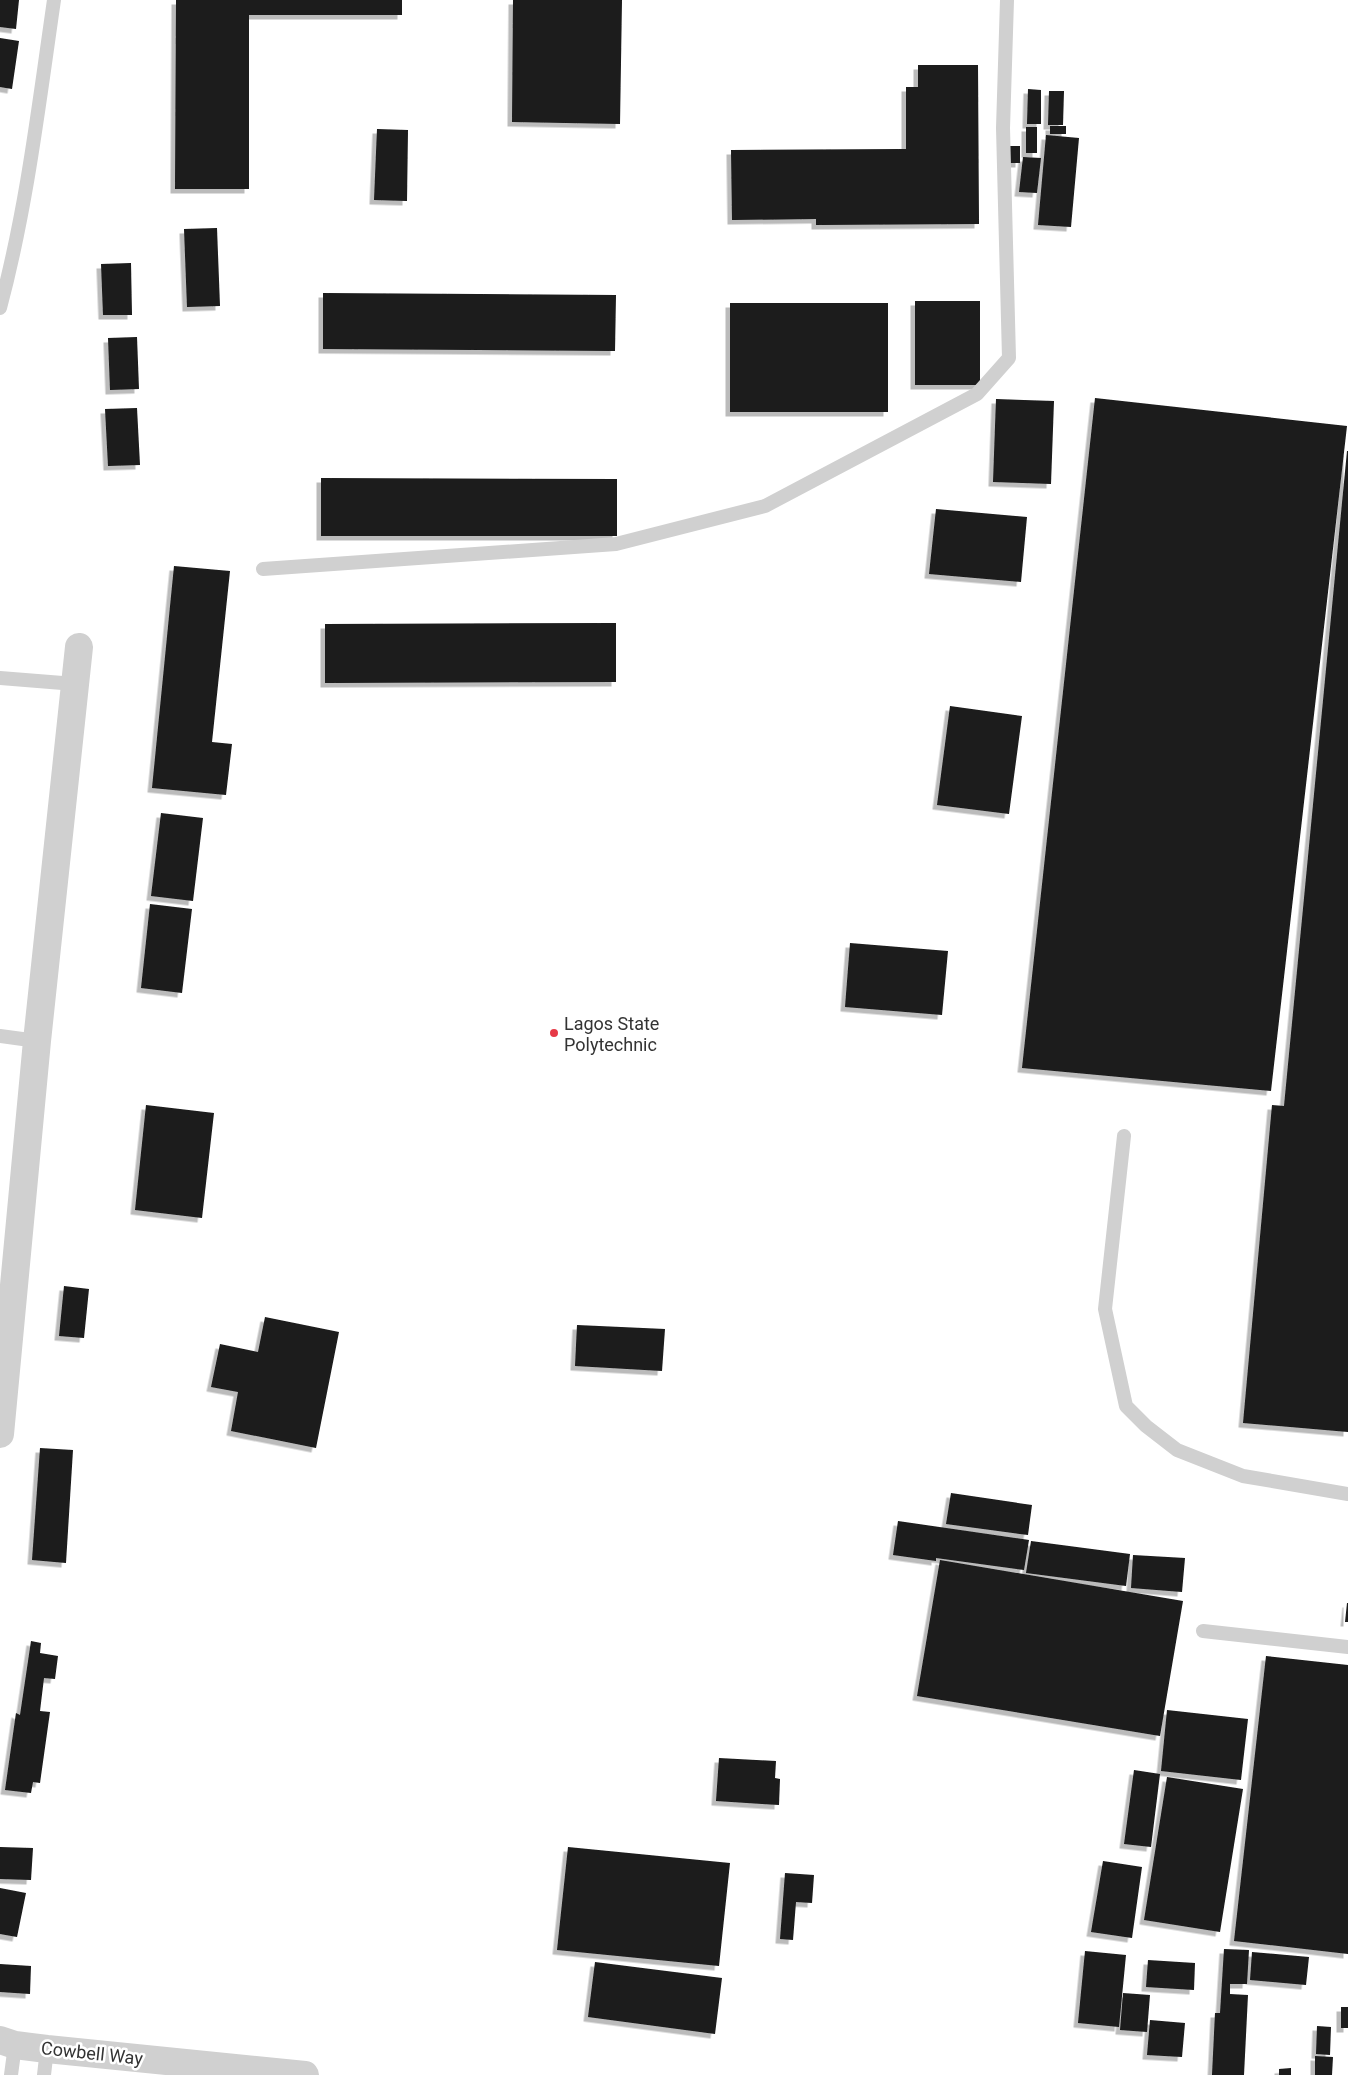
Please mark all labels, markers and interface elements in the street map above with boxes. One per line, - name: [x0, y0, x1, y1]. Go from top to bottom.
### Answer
- place label: Lagos State Polytechnic: [564, 1013, 659, 1055]
- marker: Lagos State Polytechnic: [548, 1027, 560, 1039]
- street label: Cowbell Way: [40, 2037, 144, 2069]

